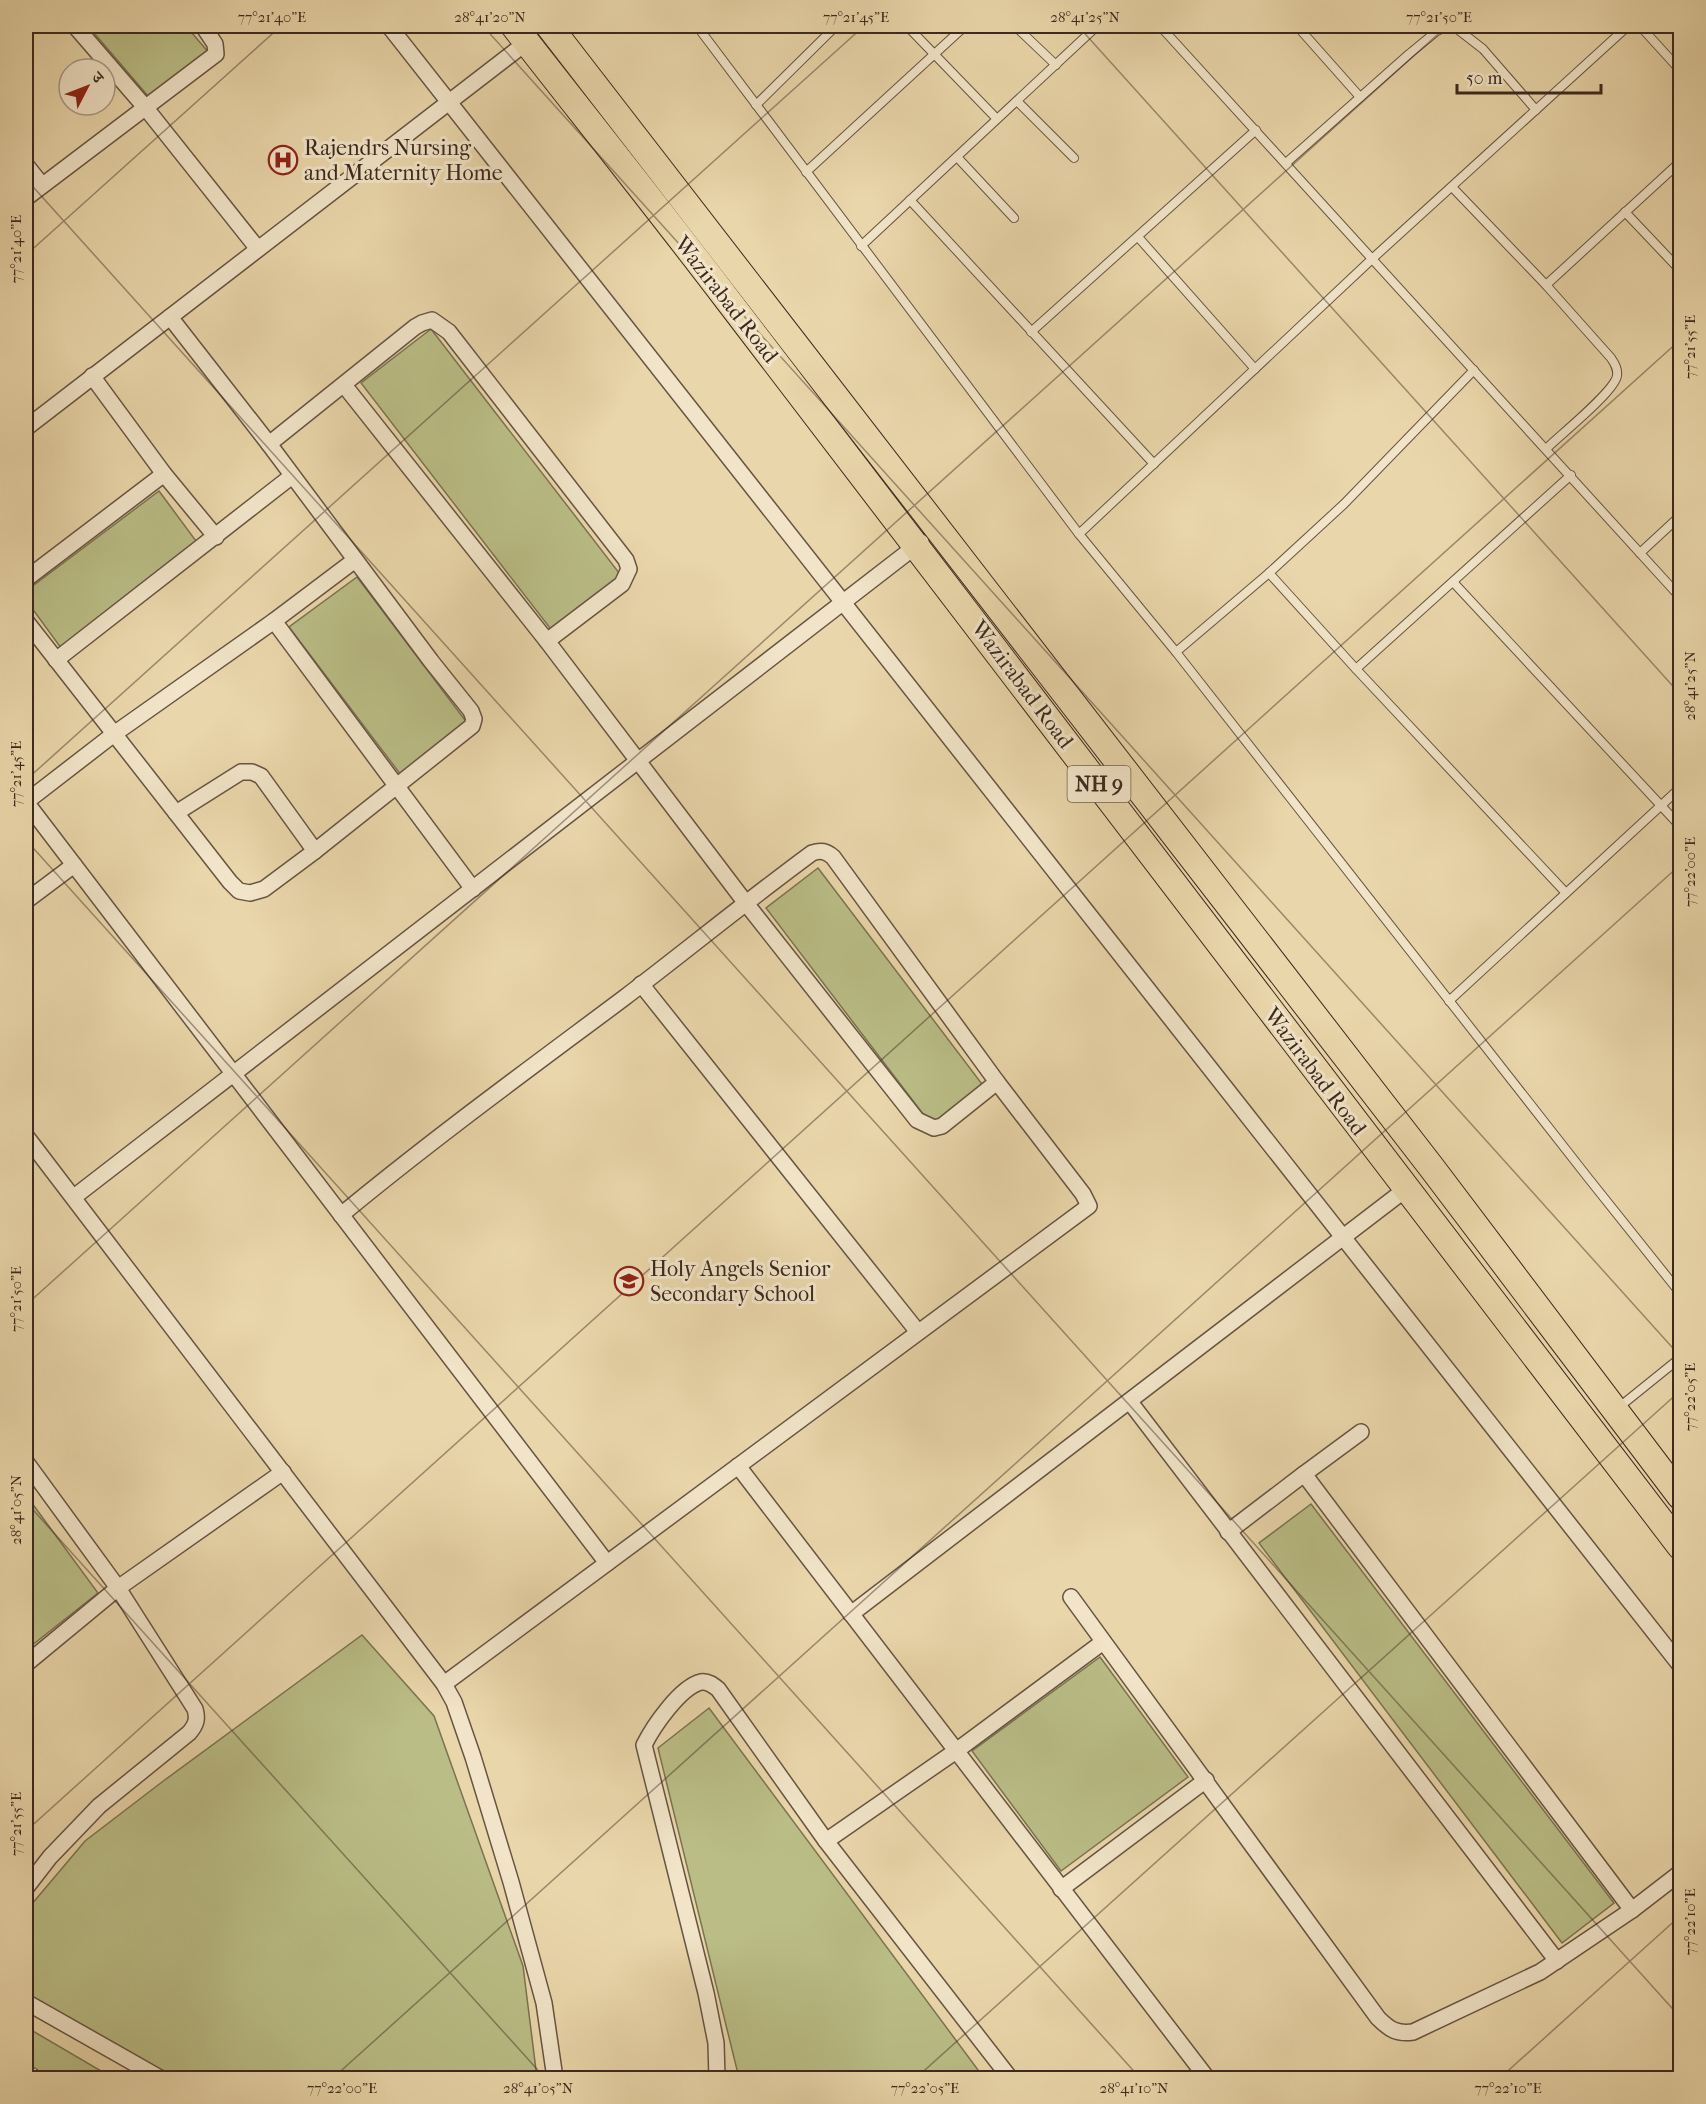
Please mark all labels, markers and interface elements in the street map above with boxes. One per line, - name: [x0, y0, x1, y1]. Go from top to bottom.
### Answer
- text: 77°21'40"E: [238, 8, 306, 26]
- text: 28°41'20"N: [454, 8, 526, 26]
- text: 77°21'45"E: [823, 8, 889, 26]
- text: 28°41'25"N: [1050, 8, 1120, 26]
- text: 77°21'50"E: [1406, 8, 1472, 26]
- north arrow: [57, 57, 117, 117]
- scale bar: [1457, 57, 1601, 95]
- text: उ: [87, 67, 109, 88]
- text: 50 m: [1466, 68, 1503, 89]
- place label: Rajendrs Nursing and Maternity Home: [304, 135, 503, 186]
- hospital icon: Rajendrs Nursing and Maternity Home: [267, 144, 299, 176]
- text: 77°21'40"E: [7, 215, 25, 283]
- street label: Wazirabad Road: [668, 230, 784, 369]
- text: 77°21'55"E: [1681, 315, 1699, 379]
- street label: Wazirabad Road: [965, 615, 1079, 754]
- text: 28°41'25"N: [1681, 651, 1699, 721]
- text: 77°21'45"E: [7, 741, 25, 807]
- road number: NH 9: [1068, 766, 1130, 802]
- text: 77°22'00"E: [1681, 837, 1699, 907]
- street label: Wazirabad Road: [1258, 1002, 1372, 1141]
- place label: Holy Angels Senior Secondary School: [650, 1256, 831, 1307]
- school or university icon: Holy Angels Senior Secondary School: [613, 1265, 645, 1297]
- text: 77°21'50"E: [7, 1266, 25, 1332]
- text: 77°22'05"E: [1681, 1363, 1699, 1431]
- text: 28°41'05"N: [7, 1474, 25, 1545]
- text: 77°21'55"E: [7, 1792, 25, 1856]
- text: 77°22'10"E: [1681, 1888, 1699, 1956]
- text: 77°22'00"E: [307, 2079, 377, 2097]
- text: 28°41'05"N: [503, 2079, 574, 2097]
- text: 77°22'05"E: [891, 2079, 959, 2097]
- text: 28°41'10"N: [1100, 2079, 1169, 2097]
- text: 77°22'10"E: [1474, 2079, 1542, 2097]

